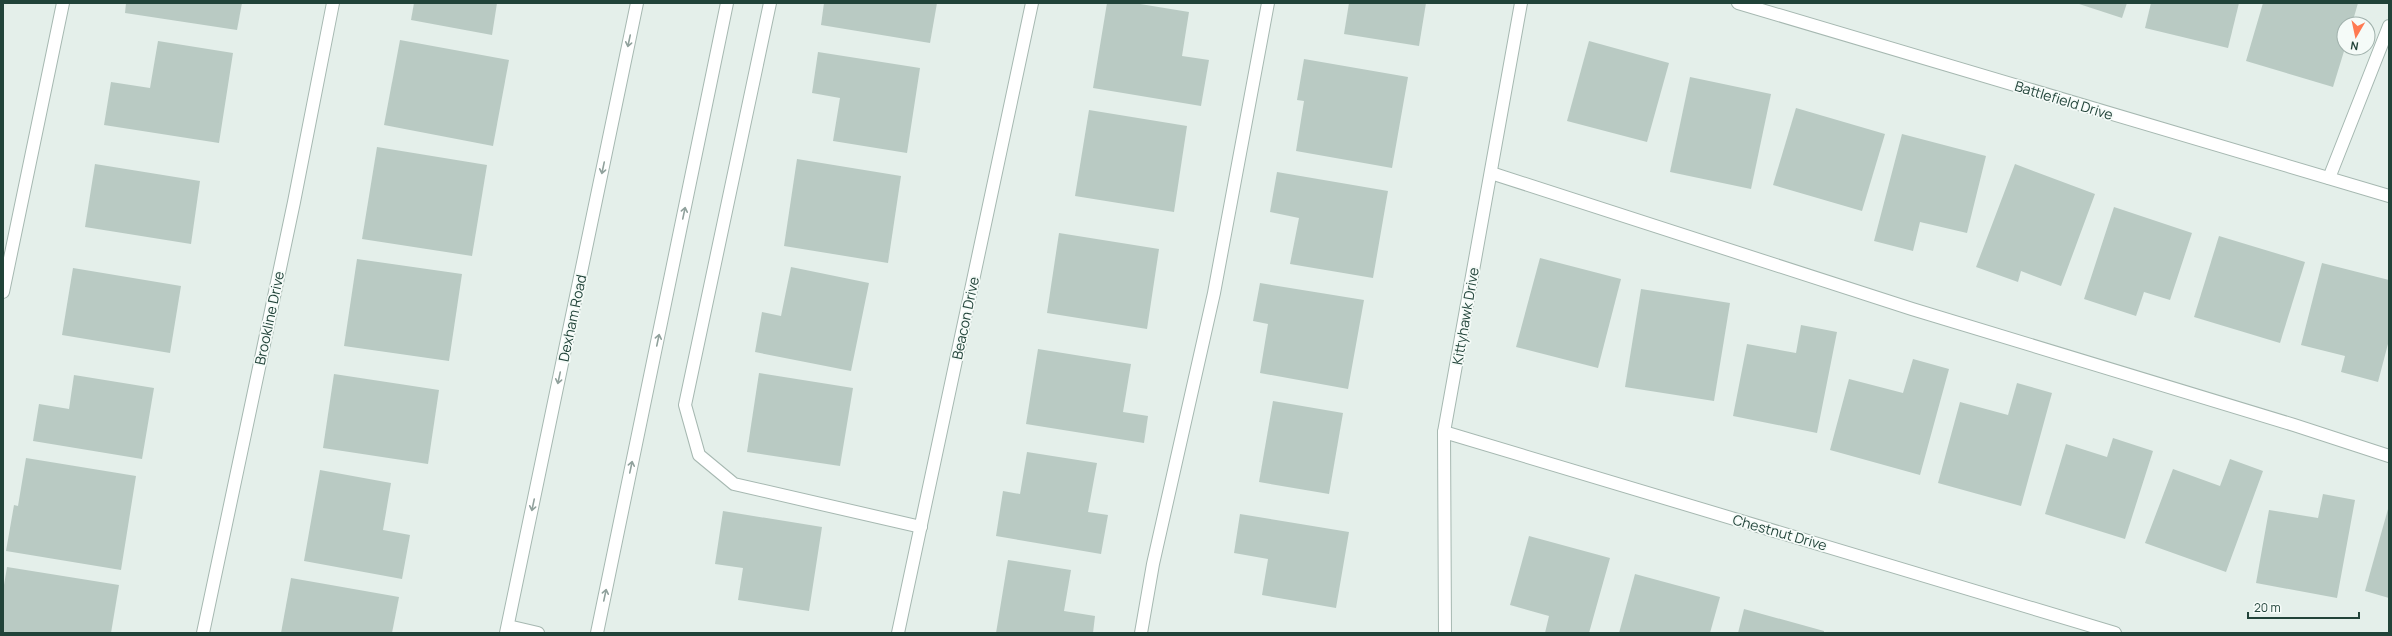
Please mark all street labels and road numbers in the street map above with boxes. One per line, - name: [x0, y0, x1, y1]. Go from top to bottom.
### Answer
- street label: Battlefield Drive: [2012, 76, 2116, 124]
- street label: Kittyhawk Drive: [1447, 266, 1483, 366]
- street label: Brookline Drive: [250, 269, 288, 367]
- street label: Dexham Road: [553, 273, 591, 363]
- street label: Beacon Drive: [947, 275, 983, 361]
- street label: Chestnut Drive: [1731, 509, 1829, 555]

